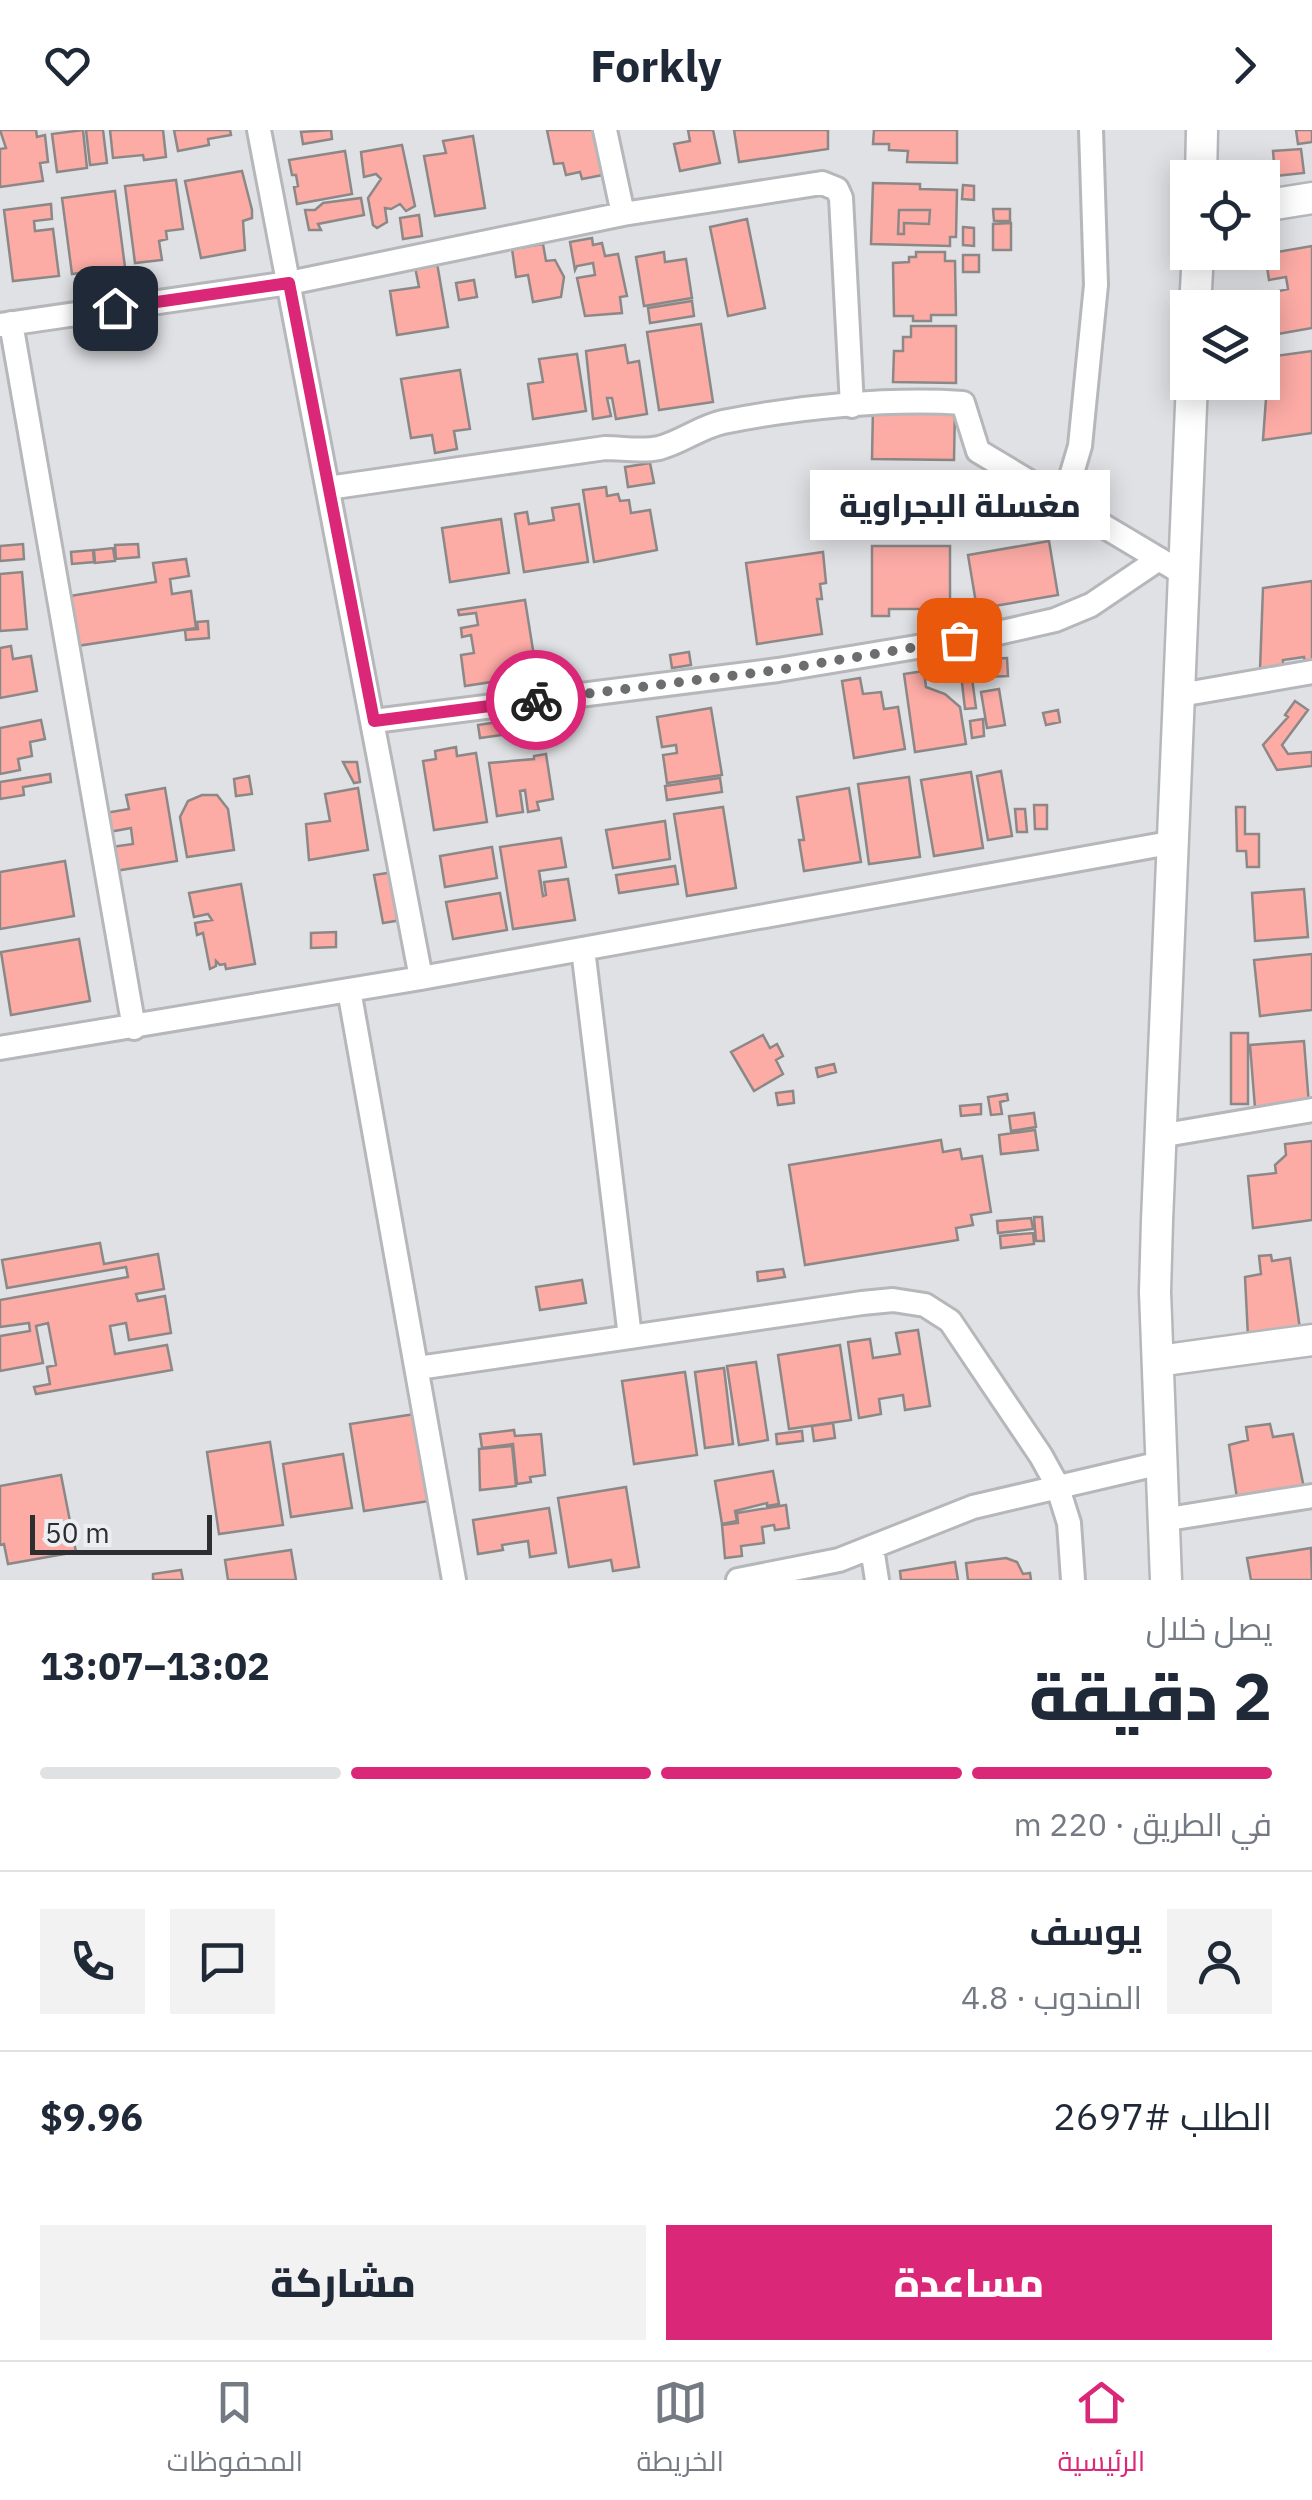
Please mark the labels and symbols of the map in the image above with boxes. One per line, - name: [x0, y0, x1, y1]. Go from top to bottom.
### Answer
- pin: [73, 266, 158, 351]
- callout: مغسلة البجراوية: [809, 470, 1109, 540]
- pin: [917, 598, 1002, 683]
- courier: [486, 650, 586, 750]
- scale bar: [30, 1510, 212, 1554]

